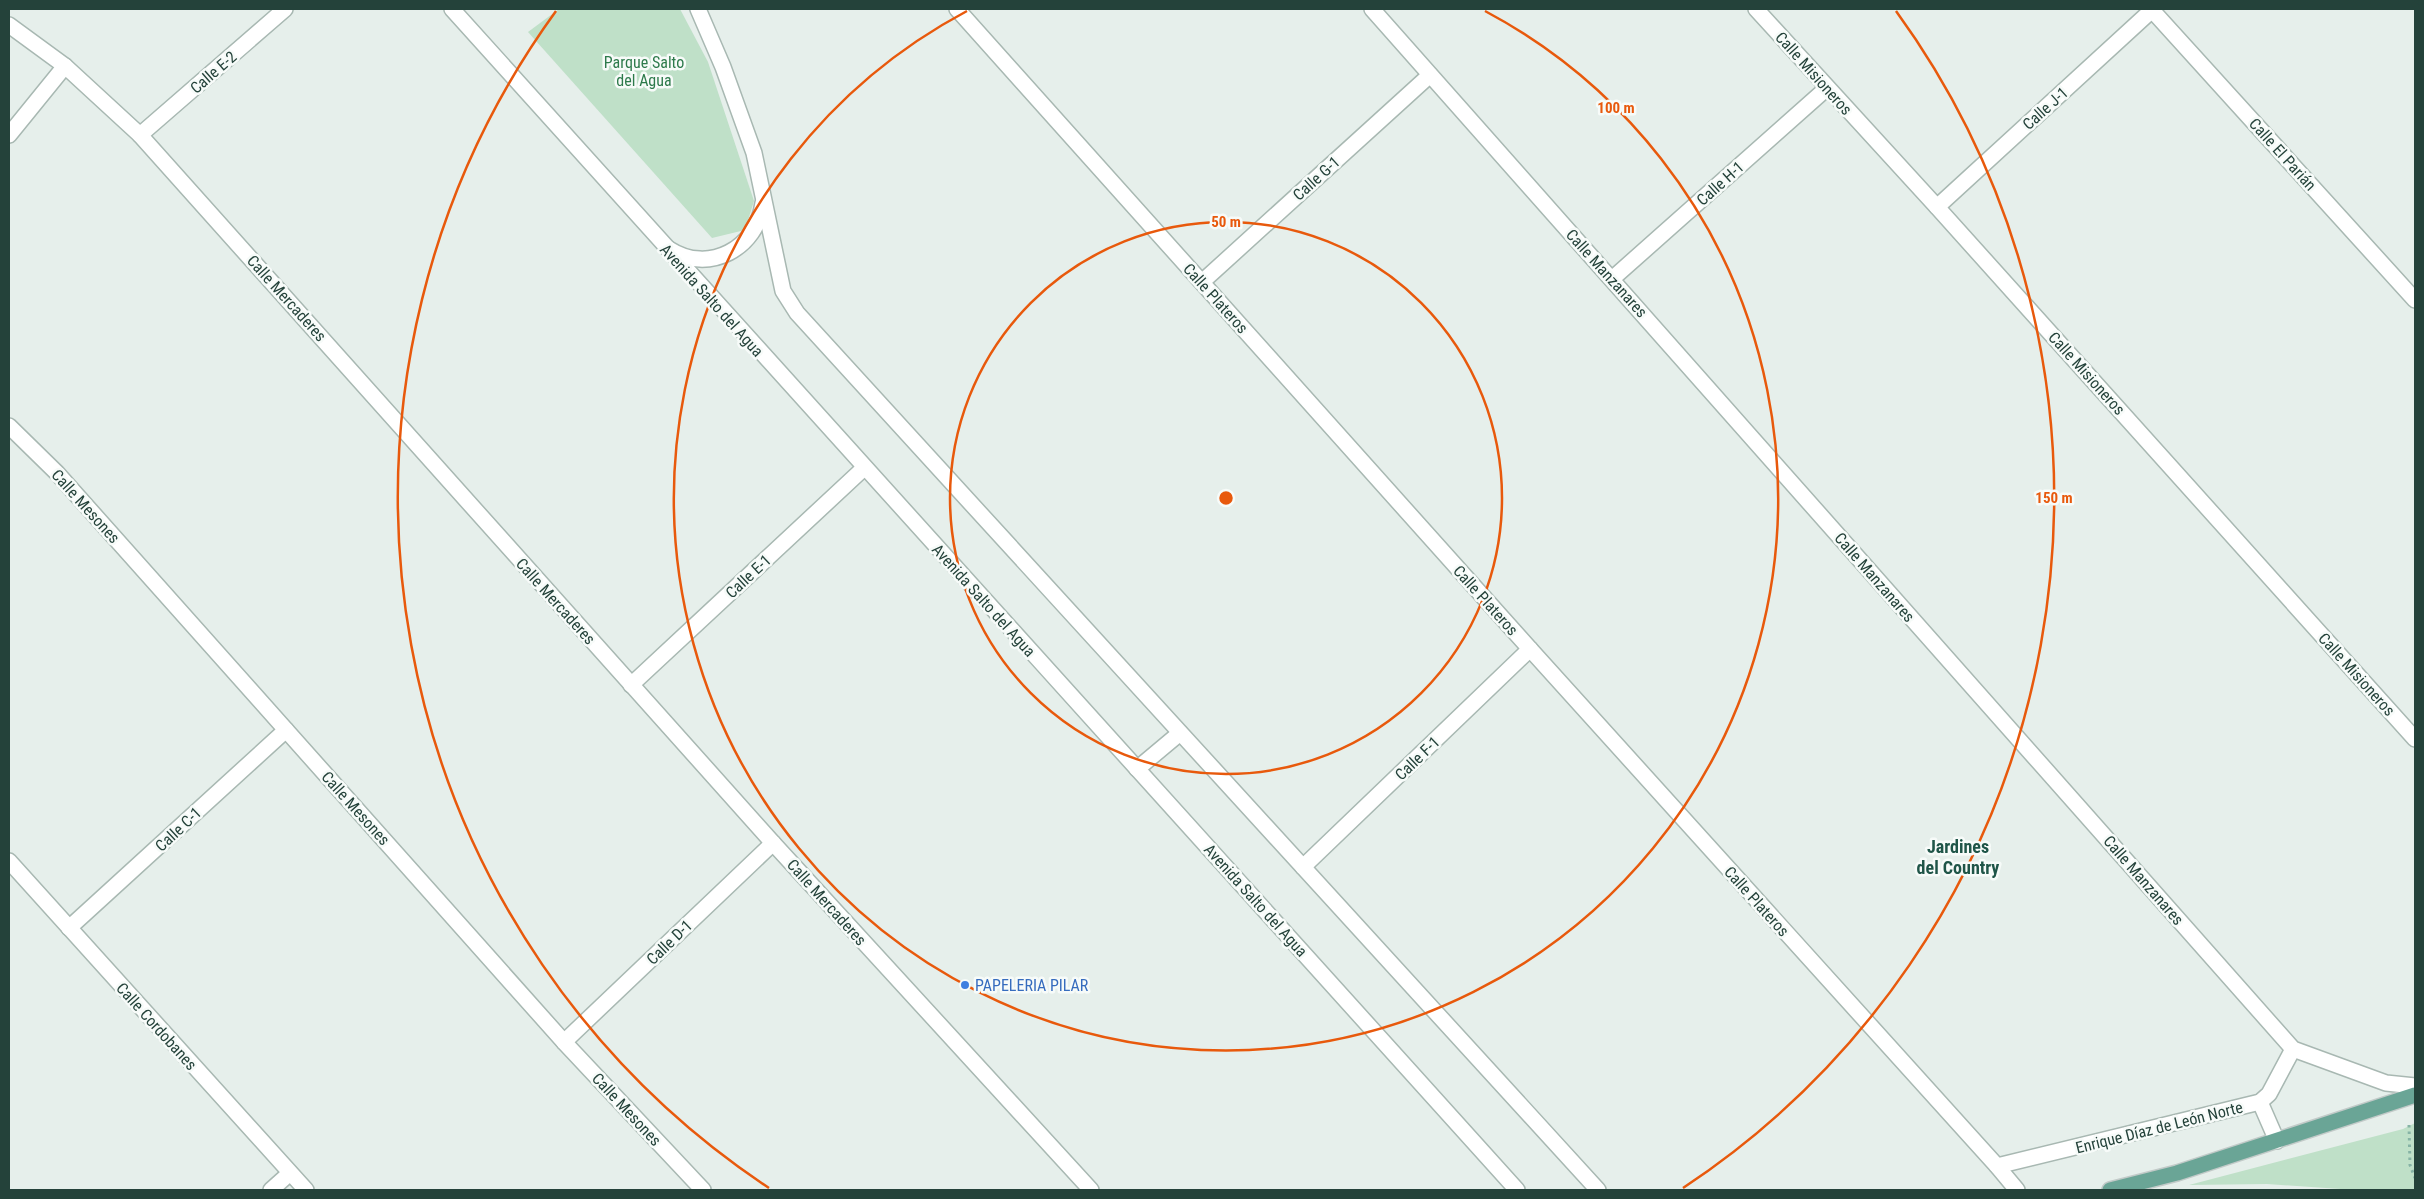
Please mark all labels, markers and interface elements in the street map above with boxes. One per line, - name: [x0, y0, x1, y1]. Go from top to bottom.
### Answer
- street label: Calle Misioneros: [1771, 28, 1856, 119]
- street label: Calle E-2: [186, 47, 240, 98]
- park label: Parque Salto del Agua: [604, 53, 684, 90]
- street label: Calle J-1: [2019, 83, 2072, 134]
- text: 100 m: [1597, 99, 1635, 117]
- street label: Calle El Parián: [2245, 114, 2320, 194]
- street label: Calle G-1: [1289, 152, 1344, 204]
- street label: Calle H-1: [1693, 157, 1748, 210]
- text: 50 m: [1211, 213, 1241, 231]
- street label: Calle Manzanares: [1562, 225, 1651, 321]
- street label: Avenida Salto del Agua: [656, 240, 767, 361]
- street label: Calle Mercaderes: [243, 251, 330, 345]
- street label: Calle Plateros: [1179, 259, 1252, 337]
- street label: Calle Misioneros: [2044, 328, 2129, 419]
- street label: Calle Mesones: [48, 466, 124, 547]
- centre of rings: [1217, 489, 1235, 507]
- text: 150 m: [2035, 489, 2073, 507]
- street label: Calle Manzanares: [1831, 529, 1919, 626]
- street label: Avenida Salto del Agua: [928, 540, 1039, 661]
- street label: Calle E-1: [722, 551, 775, 602]
- street label: Calle Mercaderes: [512, 554, 599, 648]
- street label: Calle Plateros: [1449, 561, 1522, 639]
- street label: Calle Misioneros: [2314, 629, 2399, 720]
- street label: Calle F-1: [1391, 732, 1444, 784]
- street label: Calle Mesones: [318, 768, 394, 849]
- street label: Calle C-1: [151, 803, 205, 855]
- street label: Calle Manzanares: [2100, 832, 2188, 929]
- district label: Jardines del Country: [1917, 836, 1999, 878]
- street label: Avenida Salto del Agua: [1200, 840, 1311, 961]
- street label: Calle Mercaderes: [783, 855, 870, 949]
- street label: Calle Plateros: [1720, 862, 1793, 940]
- street label: Calle D-1: [643, 916, 696, 969]
- place label: PAPELERIA PILAR: [975, 976, 1089, 995]
- street label: Calle Cordobanes: [112, 979, 201, 1074]
- marker: PAPELERIA PILAR: [959, 979, 971, 991]
- street label: Calle Mesones: [588, 1069, 665, 1150]
- street label: Enrique Díaz de León Norte: [2074, 1098, 2245, 1157]

